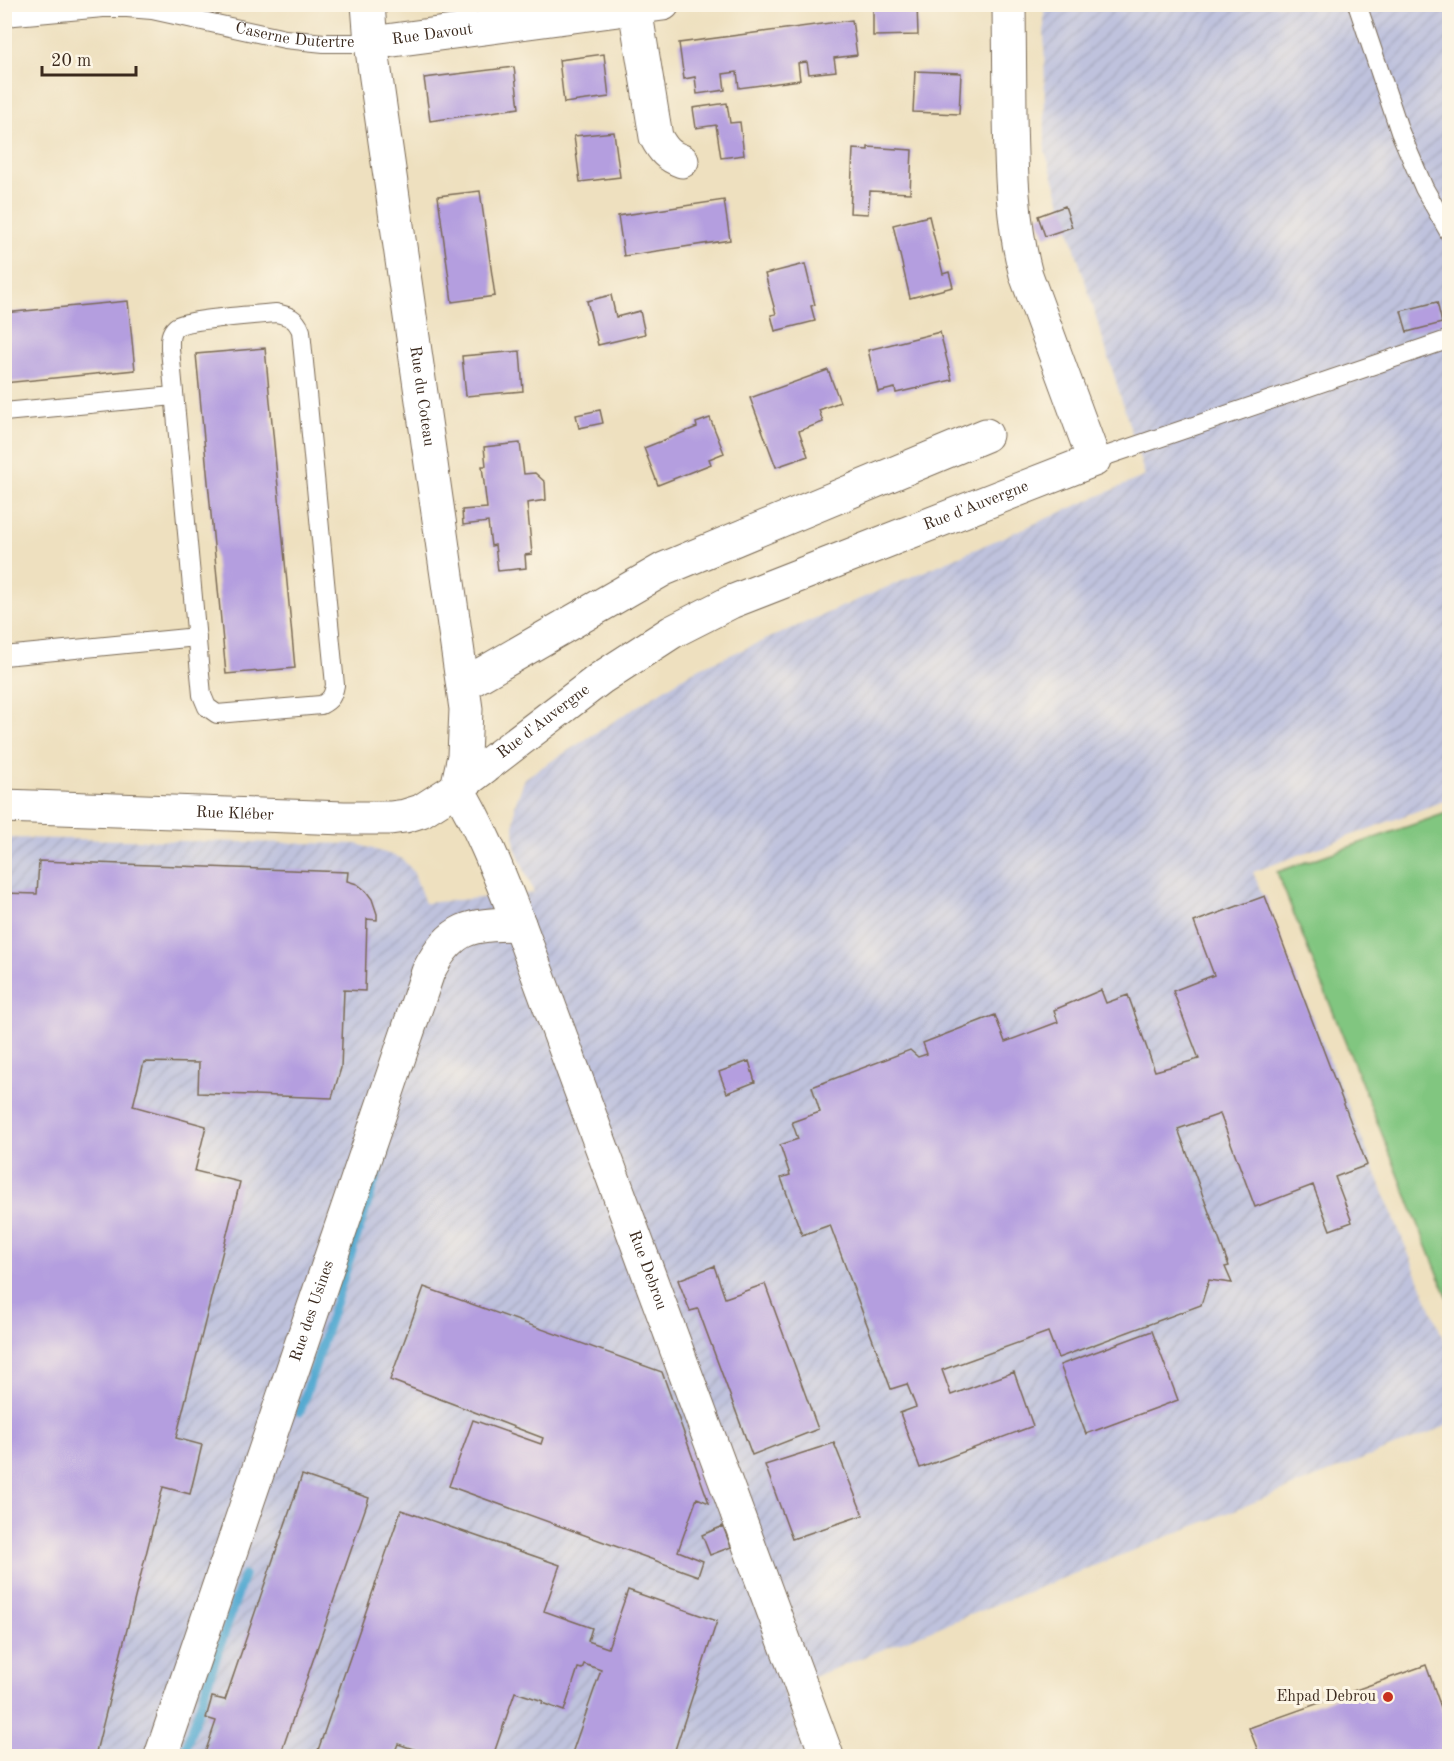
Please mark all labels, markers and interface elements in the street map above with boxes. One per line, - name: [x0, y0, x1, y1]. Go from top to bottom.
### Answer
- street label: Caserne Dutertre: [234, 20, 354, 51]
- street label: Rue Davout: [391, 21, 474, 48]
- scale bar: [42, 39, 136, 77]
- text: 20 m: [51, 52, 91, 70]
- street label: Rue du Coteau: [406, 345, 437, 448]
- street label: Rue d'Auvergne: [921, 478, 1031, 534]
- street label: Rue d'Auvergne: [495, 682, 593, 762]
- street label: Rue Kléber: [196, 805, 274, 824]
- street label: Rue Debrou: [625, 1229, 669, 1313]
- street label: Rue des Usines: [288, 1258, 337, 1364]
- place label: Ehpad Debrou: [1276, 1689, 1376, 1705]
- marker: Ehpad Debrou: [1381, 1690, 1395, 1704]

